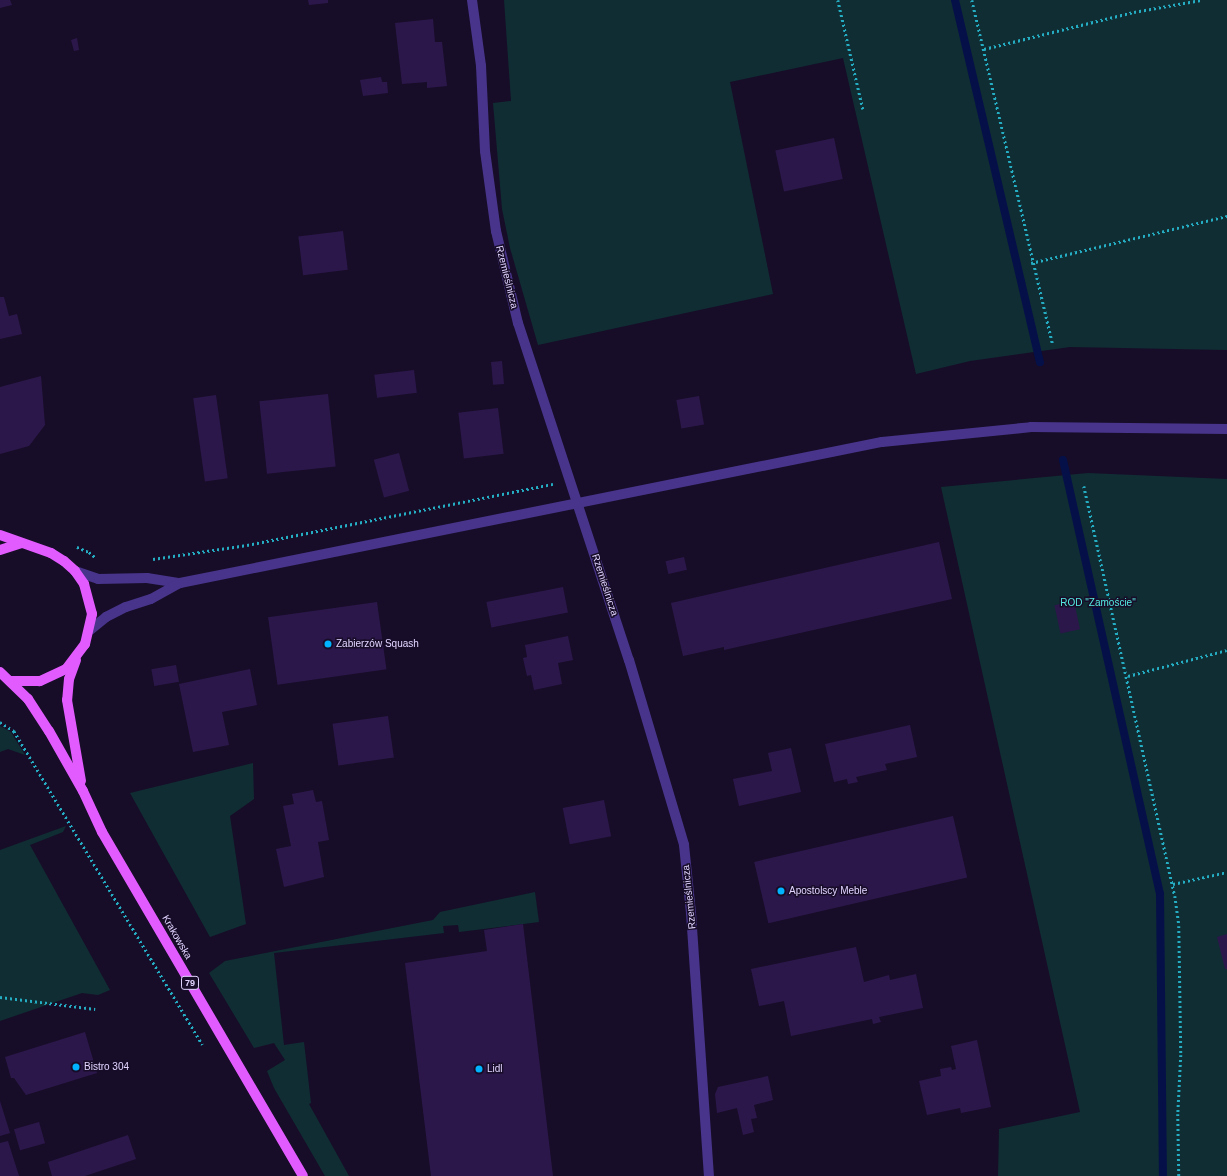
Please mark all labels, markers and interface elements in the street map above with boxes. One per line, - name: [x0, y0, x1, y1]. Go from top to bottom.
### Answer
- street label: Rzemieślnicza: [493, 244, 521, 310]
- street label: Rzemieślnicza: [589, 552, 621, 618]
- park label: ROD "Zamoście": [1060, 597, 1136, 609]
- place label: Zabierzów Squash: [336, 638, 419, 650]
- marker: Zabierzów Squash: [323, 639, 333, 649]
- street label: Rzemieślnicza: [680, 864, 698, 930]
- place label: Apostolscy Meble: [789, 885, 867, 897]
- marker: Apostolscy Meble: [776, 886, 786, 896]
- street label: Krakowska: [160, 913, 194, 961]
- road number: 79: [180, 976, 200, 990]
- place label: Bistro 304: [84, 1061, 129, 1073]
- marker: Bistro 304: [71, 1062, 81, 1072]
- place label: Lidl: [487, 1063, 503, 1075]
- marker: Lidl: [474, 1064, 484, 1074]

